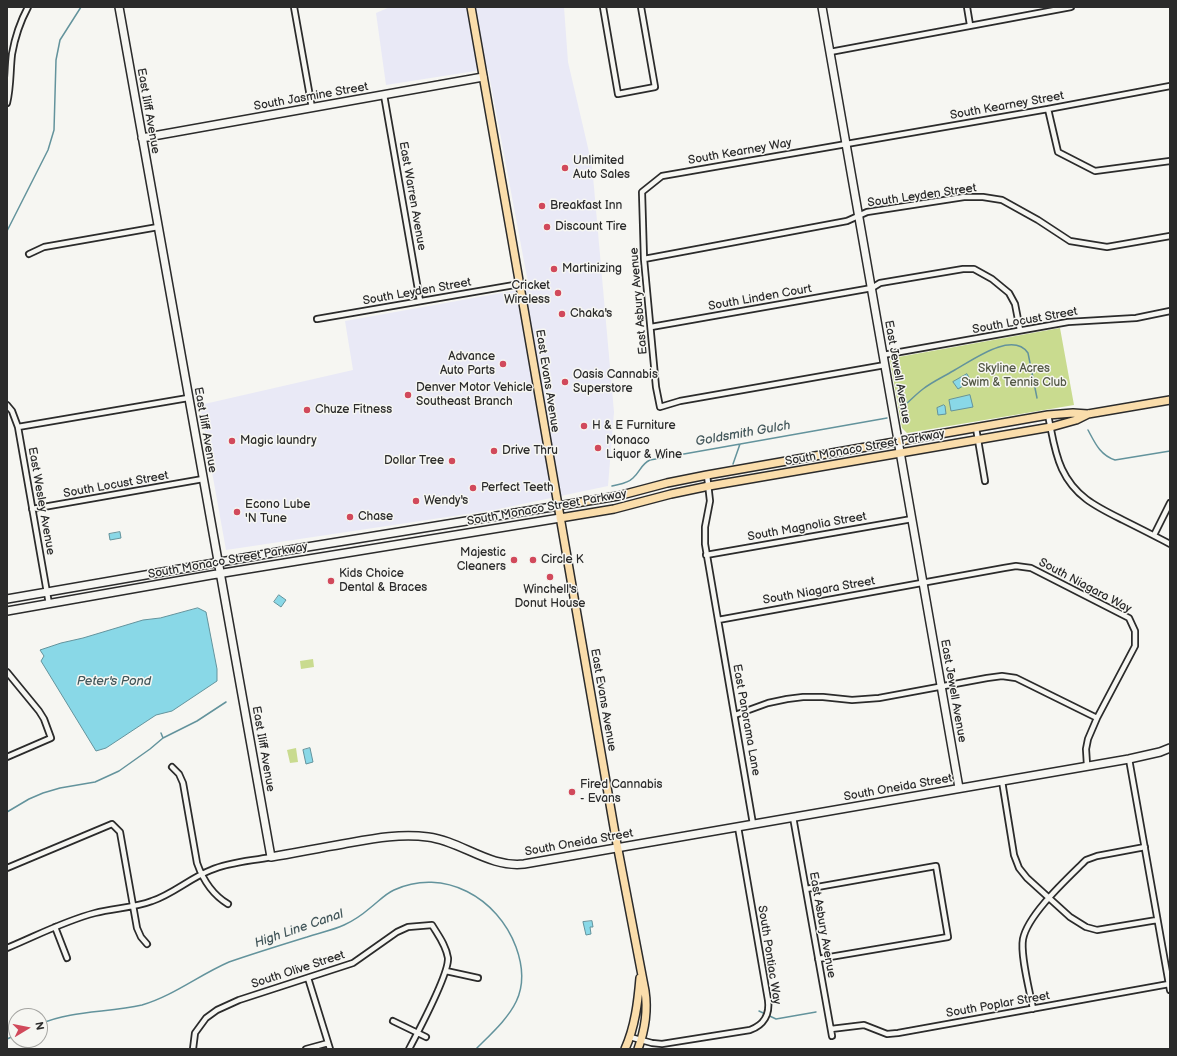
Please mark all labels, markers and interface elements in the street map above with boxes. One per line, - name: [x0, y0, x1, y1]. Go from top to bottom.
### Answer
- street label: East Iliff Avenue: [133, 67, 163, 155]
- street label: South Jasmine Street: [253, 80, 369, 114]
- street label: South Kearney Street: [949, 89, 1065, 123]
- street label: South Kearney Way: [687, 136, 793, 168]
- street label: East Warren Avenue: [395, 140, 429, 252]
- place label: Unlimited Auto Sales: [573, 154, 630, 182]
- marker: Unlimited Auto Sales: [560, 163, 570, 173]
- street label: South Leyden Street: [867, 181, 977, 211]
- place label: Breakfast Inn: [550, 199, 622, 213]
- marker: Breakfast Inn: [537, 201, 547, 211]
- place label: Discount Tire: [555, 220, 627, 234]
- marker: Discount Tire: [542, 222, 552, 232]
- street label: East Asbury Avenue: [627, 247, 651, 355]
- place label: Martinizing: [562, 262, 622, 276]
- marker: Martinizing: [549, 264, 559, 274]
- street label: South Leyden Street: [362, 275, 472, 309]
- place label: Cricket Wireless: [504, 279, 550, 307]
- street label: South Linden Court: [707, 282, 813, 314]
- marker: Cricket Wireless: [553, 288, 563, 298]
- street label: South Locust Street: [971, 305, 1079, 337]
- place label: Chaka's: [570, 307, 612, 321]
- marker: Chaka's: [557, 309, 567, 319]
- street label: East Jewell Avenue: [881, 319, 913, 425]
- street label: East Evans Avenue: [532, 328, 562, 434]
- place label: Advance Auto Parts: [440, 350, 495, 378]
- marker: Advance Auto Parts: [498, 359, 508, 369]
- park label: Skyline Acres Swim & Tennis Club: [961, 362, 1067, 390]
- place label: Oasis Cannabis Superstore: [573, 368, 658, 396]
- marker: Oasis Cannabis Superstore: [560, 377, 570, 387]
- place label: Denver Motor Vehicle Southeast Branch: [416, 381, 533, 409]
- street label: East Iliff Avenue: [190, 386, 220, 474]
- marker: Denver Motor Vehicle Southeast Branch: [403, 390, 413, 400]
- place label: Chuze Fitness: [315, 403, 392, 417]
- marker: Chuze Fitness: [302, 405, 312, 415]
- water label: Goldsmith Gulch: [694, 418, 792, 450]
- place label: H & E Furniture: [592, 419, 675, 433]
- marker: H & E Furniture: [579, 421, 589, 431]
- street label: South Monaco Street Parkway: [784, 427, 946, 469]
- place label: Magic laundry: [240, 434, 317, 448]
- place label: Monaco Liquor & Wine: [606, 434, 682, 462]
- marker: Magic laundry: [227, 436, 237, 446]
- marker: Monaco Liquor & Wine: [593, 443, 603, 453]
- place label: Drive Thru: [502, 444, 558, 458]
- street label: East Wesley Avenue: [24, 446, 58, 556]
- marker: Drive Thru: [489, 446, 499, 456]
- place label: Dollar Tree: [384, 454, 444, 468]
- marker: Dollar Tree: [447, 456, 457, 466]
- street label: South Locust Street: [62, 469, 170, 501]
- place label: Perfect Teeth: [481, 481, 554, 495]
- marker: Perfect Teeth: [468, 483, 478, 493]
- street label: South Monaco Street Parkway: [466, 487, 628, 529]
- place label: Wendy's: [424, 494, 468, 508]
- marker: Wendy's: [411, 496, 421, 506]
- place label: Econo Lube 'N Tune: [245, 498, 310, 526]
- marker: Econo Lube 'N Tune: [232, 507, 242, 517]
- street label: South Magnolia Street: [747, 509, 867, 545]
- place label: Chase: [358, 510, 393, 524]
- marker: Chase: [345, 512, 355, 522]
- street label: South Monaco Street Parkway: [147, 540, 309, 582]
- place label: Majestic Cleaners: [457, 546, 506, 574]
- place label: Circle K: [541, 553, 584, 567]
- marker: Majestic Cleaners: [509, 555, 519, 565]
- marker: Circle K: [528, 555, 538, 565]
- street label: South Niagara Way: [1036, 555, 1134, 617]
- place label: Kids Choice Dental & Braces: [339, 567, 427, 595]
- marker: Winchell's Donut House: [545, 572, 555, 582]
- street label: South Niagara Street: [762, 574, 876, 608]
- marker: Kids Choice Dental & Braces: [326, 576, 336, 586]
- place label: Winchell's Donut House: [515, 583, 585, 611]
- street label: East Jewell Avenue: [937, 638, 969, 744]
- street label: East Evans Avenue: [587, 647, 619, 753]
- street label: East Panorama Lane: [729, 663, 763, 777]
- water label: Peter's Pond: [77, 674, 151, 690]
- street label: East Iliff Avenue: [248, 705, 278, 793]
- street label: South Oneida Street: [843, 771, 953, 805]
- place label: Fired Cannabis - Evans: [580, 778, 662, 806]
- marker: Fired Cannabis - Evans: [567, 787, 577, 797]
- street label: South Oneida Street: [524, 826, 634, 860]
- street label: East Asbury Avenue: [806, 871, 838, 979]
- street label: South Pontiac Way: [754, 904, 784, 1006]
- water label: High Line Canal: [253, 906, 345, 952]
- street label: South Olive Street: [249, 948, 347, 992]
- street label: South Poplar Street: [945, 989, 1051, 1021]
- north arrow: [8, 1008, 48, 1048]
- text: N: [32, 1021, 46, 1031]

